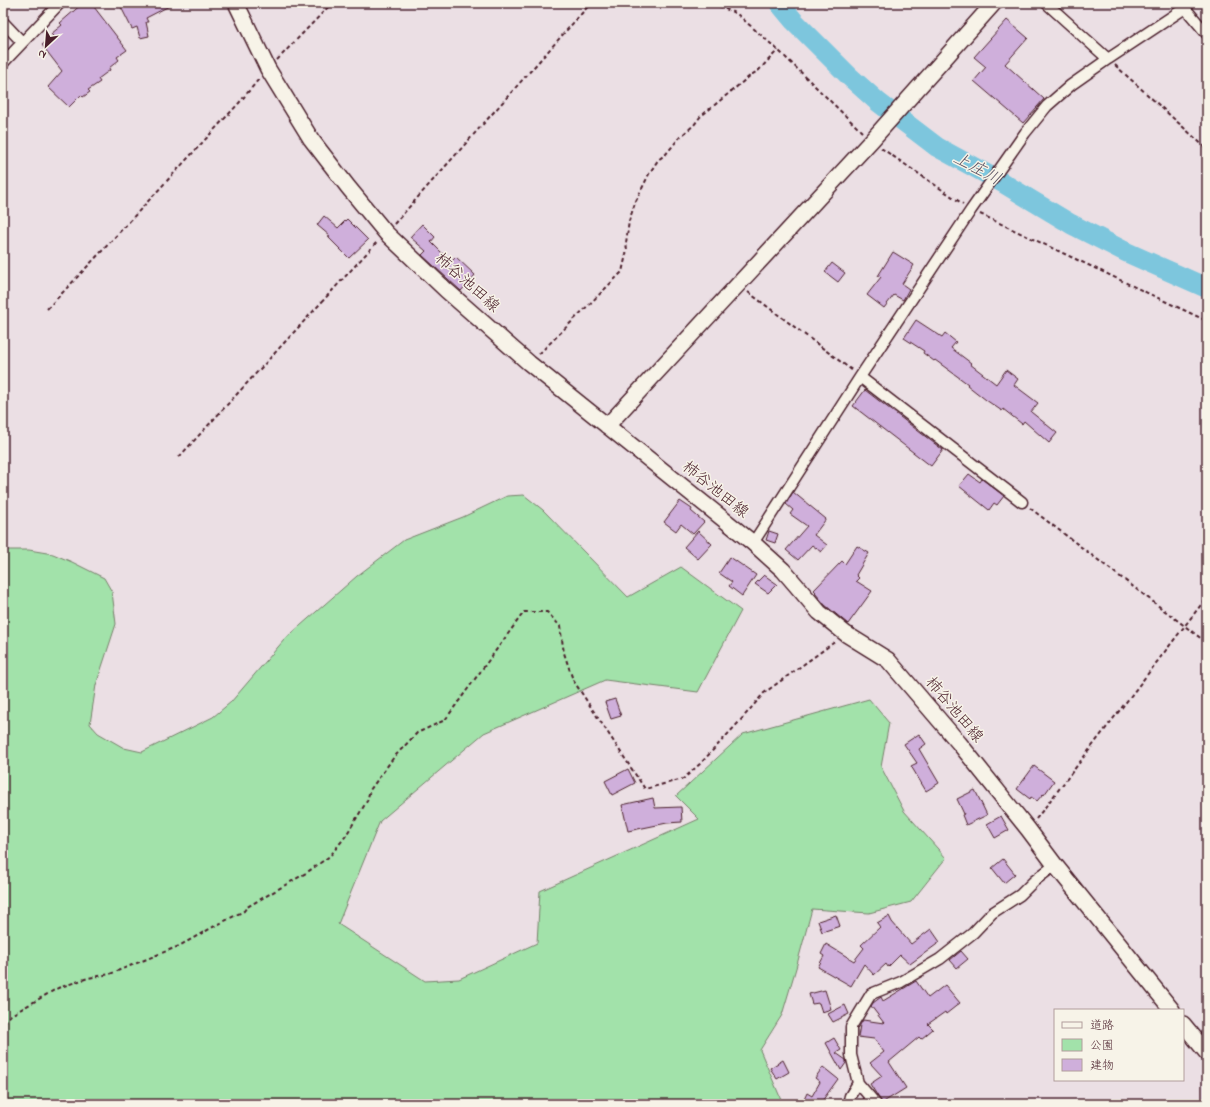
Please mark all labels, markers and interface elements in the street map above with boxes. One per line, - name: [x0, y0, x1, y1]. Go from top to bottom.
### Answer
- north arrow: [26, 26, 66, 66]
- text: N: [35, 45, 49, 63]
- water label: 上庄川: [949, 146, 1005, 192]
- street label: 柿谷池田線: [429, 247, 505, 319]
- street label: 柿谷池田線: [676, 455, 754, 525]
- street label: 柿谷池田線: [919, 672, 989, 748]
- legend: [1054, 1009, 1184, 1081]
- text: 道路: [1090, 1017, 1114, 1035]
- text: 公園: [1090, 1037, 1114, 1055]
- text: 建物: [1090, 1057, 1114, 1075]

